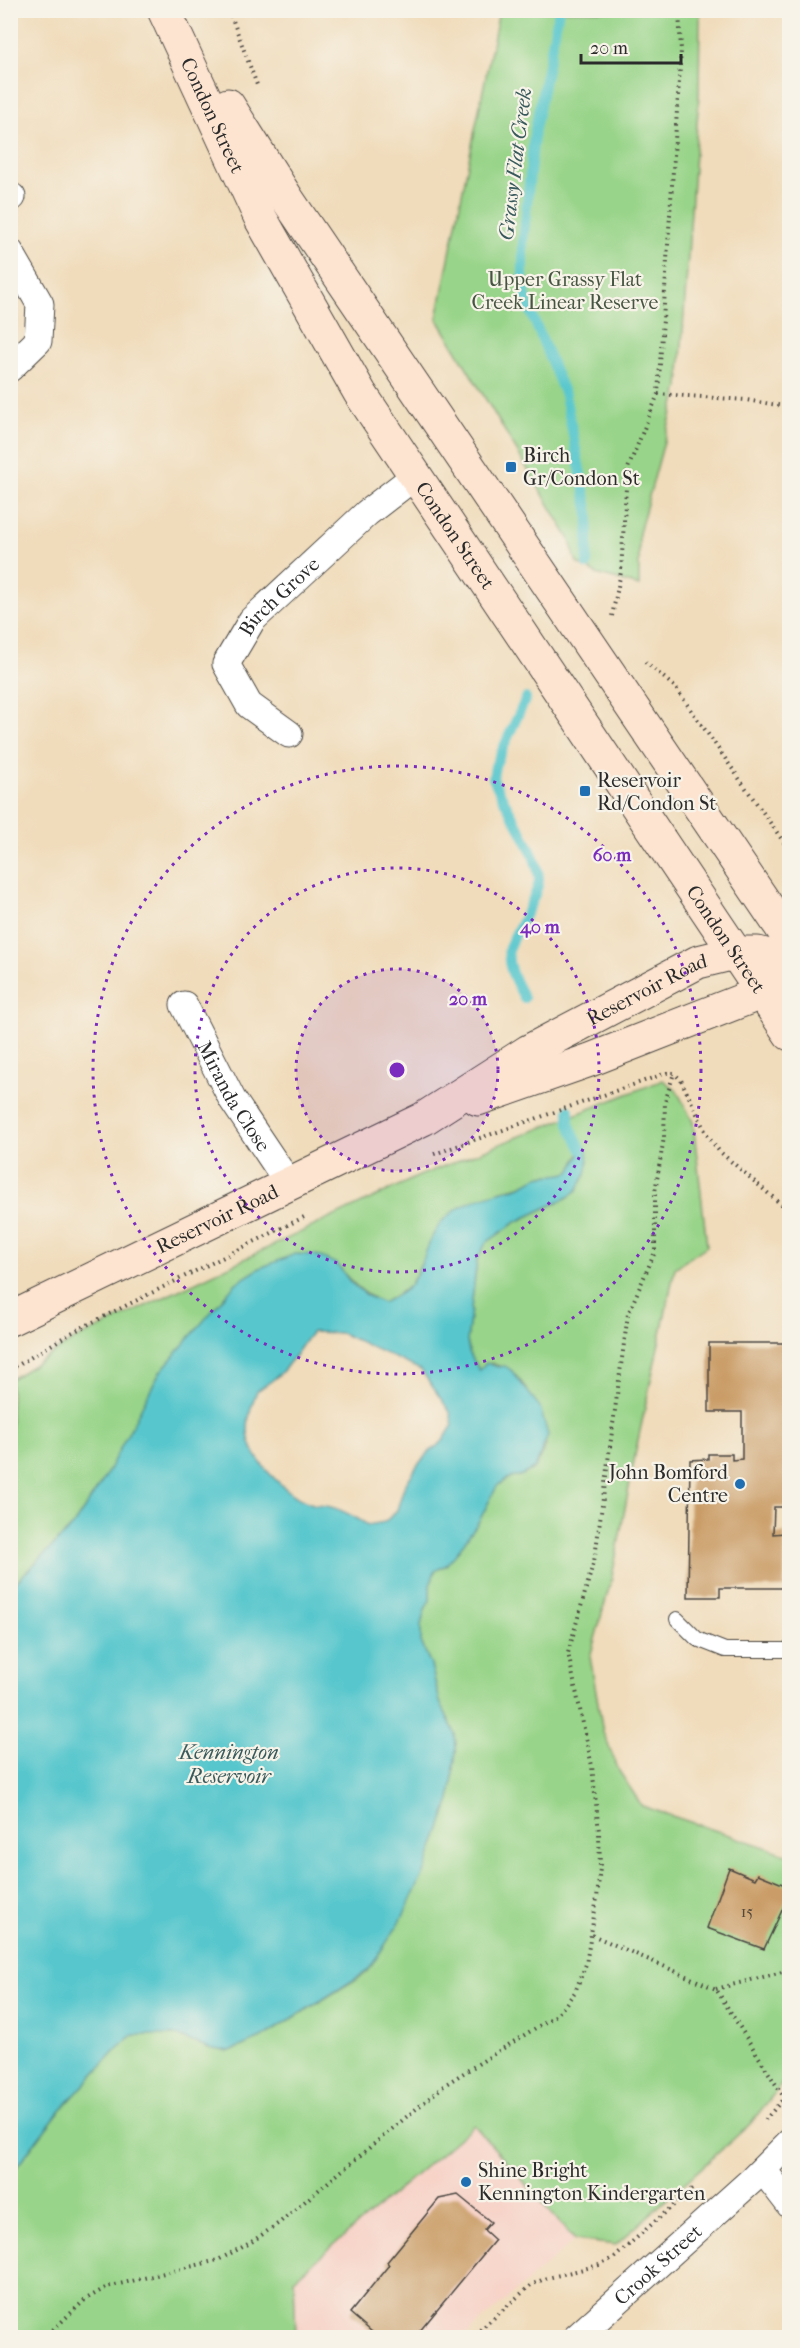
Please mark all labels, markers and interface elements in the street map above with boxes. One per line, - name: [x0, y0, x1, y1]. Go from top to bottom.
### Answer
- scale bar: [581, 27, 682, 65]
- text: 20 m: [590, 38, 628, 59]
- street label: Condon Street: [176, 54, 249, 177]
- water label: Grassy Flat Creek: [494, 87, 536, 241]
- park label: Upper Grassy Flat Creek Linear Reserve: [472, 268, 659, 314]
- place label: Birch Gr/Condon St: [523, 444, 640, 490]
- marker: Birch Gr/Condon St: [504, 460, 518, 474]
- street label: Condon Street: [411, 477, 499, 594]
- street label: Birch Grove: [234, 552, 324, 640]
- place label: Reservoir Rd/Condon St: [597, 769, 716, 815]
- marker: Reservoir Rd/Condon St: [578, 784, 592, 798]
- text: 60 m: [593, 845, 632, 866]
- street label: Condon Street: [682, 881, 770, 997]
- text: 40 m: [519, 917, 561, 938]
- street label: Reservoir Road: [583, 949, 710, 1031]
- text: 20 m: [449, 989, 488, 1010]
- street label: Miranda Close: [192, 1037, 275, 1156]
- centre of rings: [387, 1060, 407, 1080]
- street label: Reservoir Road: [152, 1179, 283, 1259]
- place label: John Bomford Centre: [607, 1461, 729, 1507]
- marker: John Bomford Centre: [733, 1477, 747, 1491]
- water label: Kennington Reservoir: [177, 1740, 279, 1788]
- house number: 15: [741, 1902, 753, 1921]
- place label: Shine Bright Kennington Kindergarten: [478, 2159, 706, 2205]
- marker: Shine Bright Kennington Kindergarten: [459, 2175, 473, 2189]
- street label: Crook Street: [610, 2220, 707, 2310]

